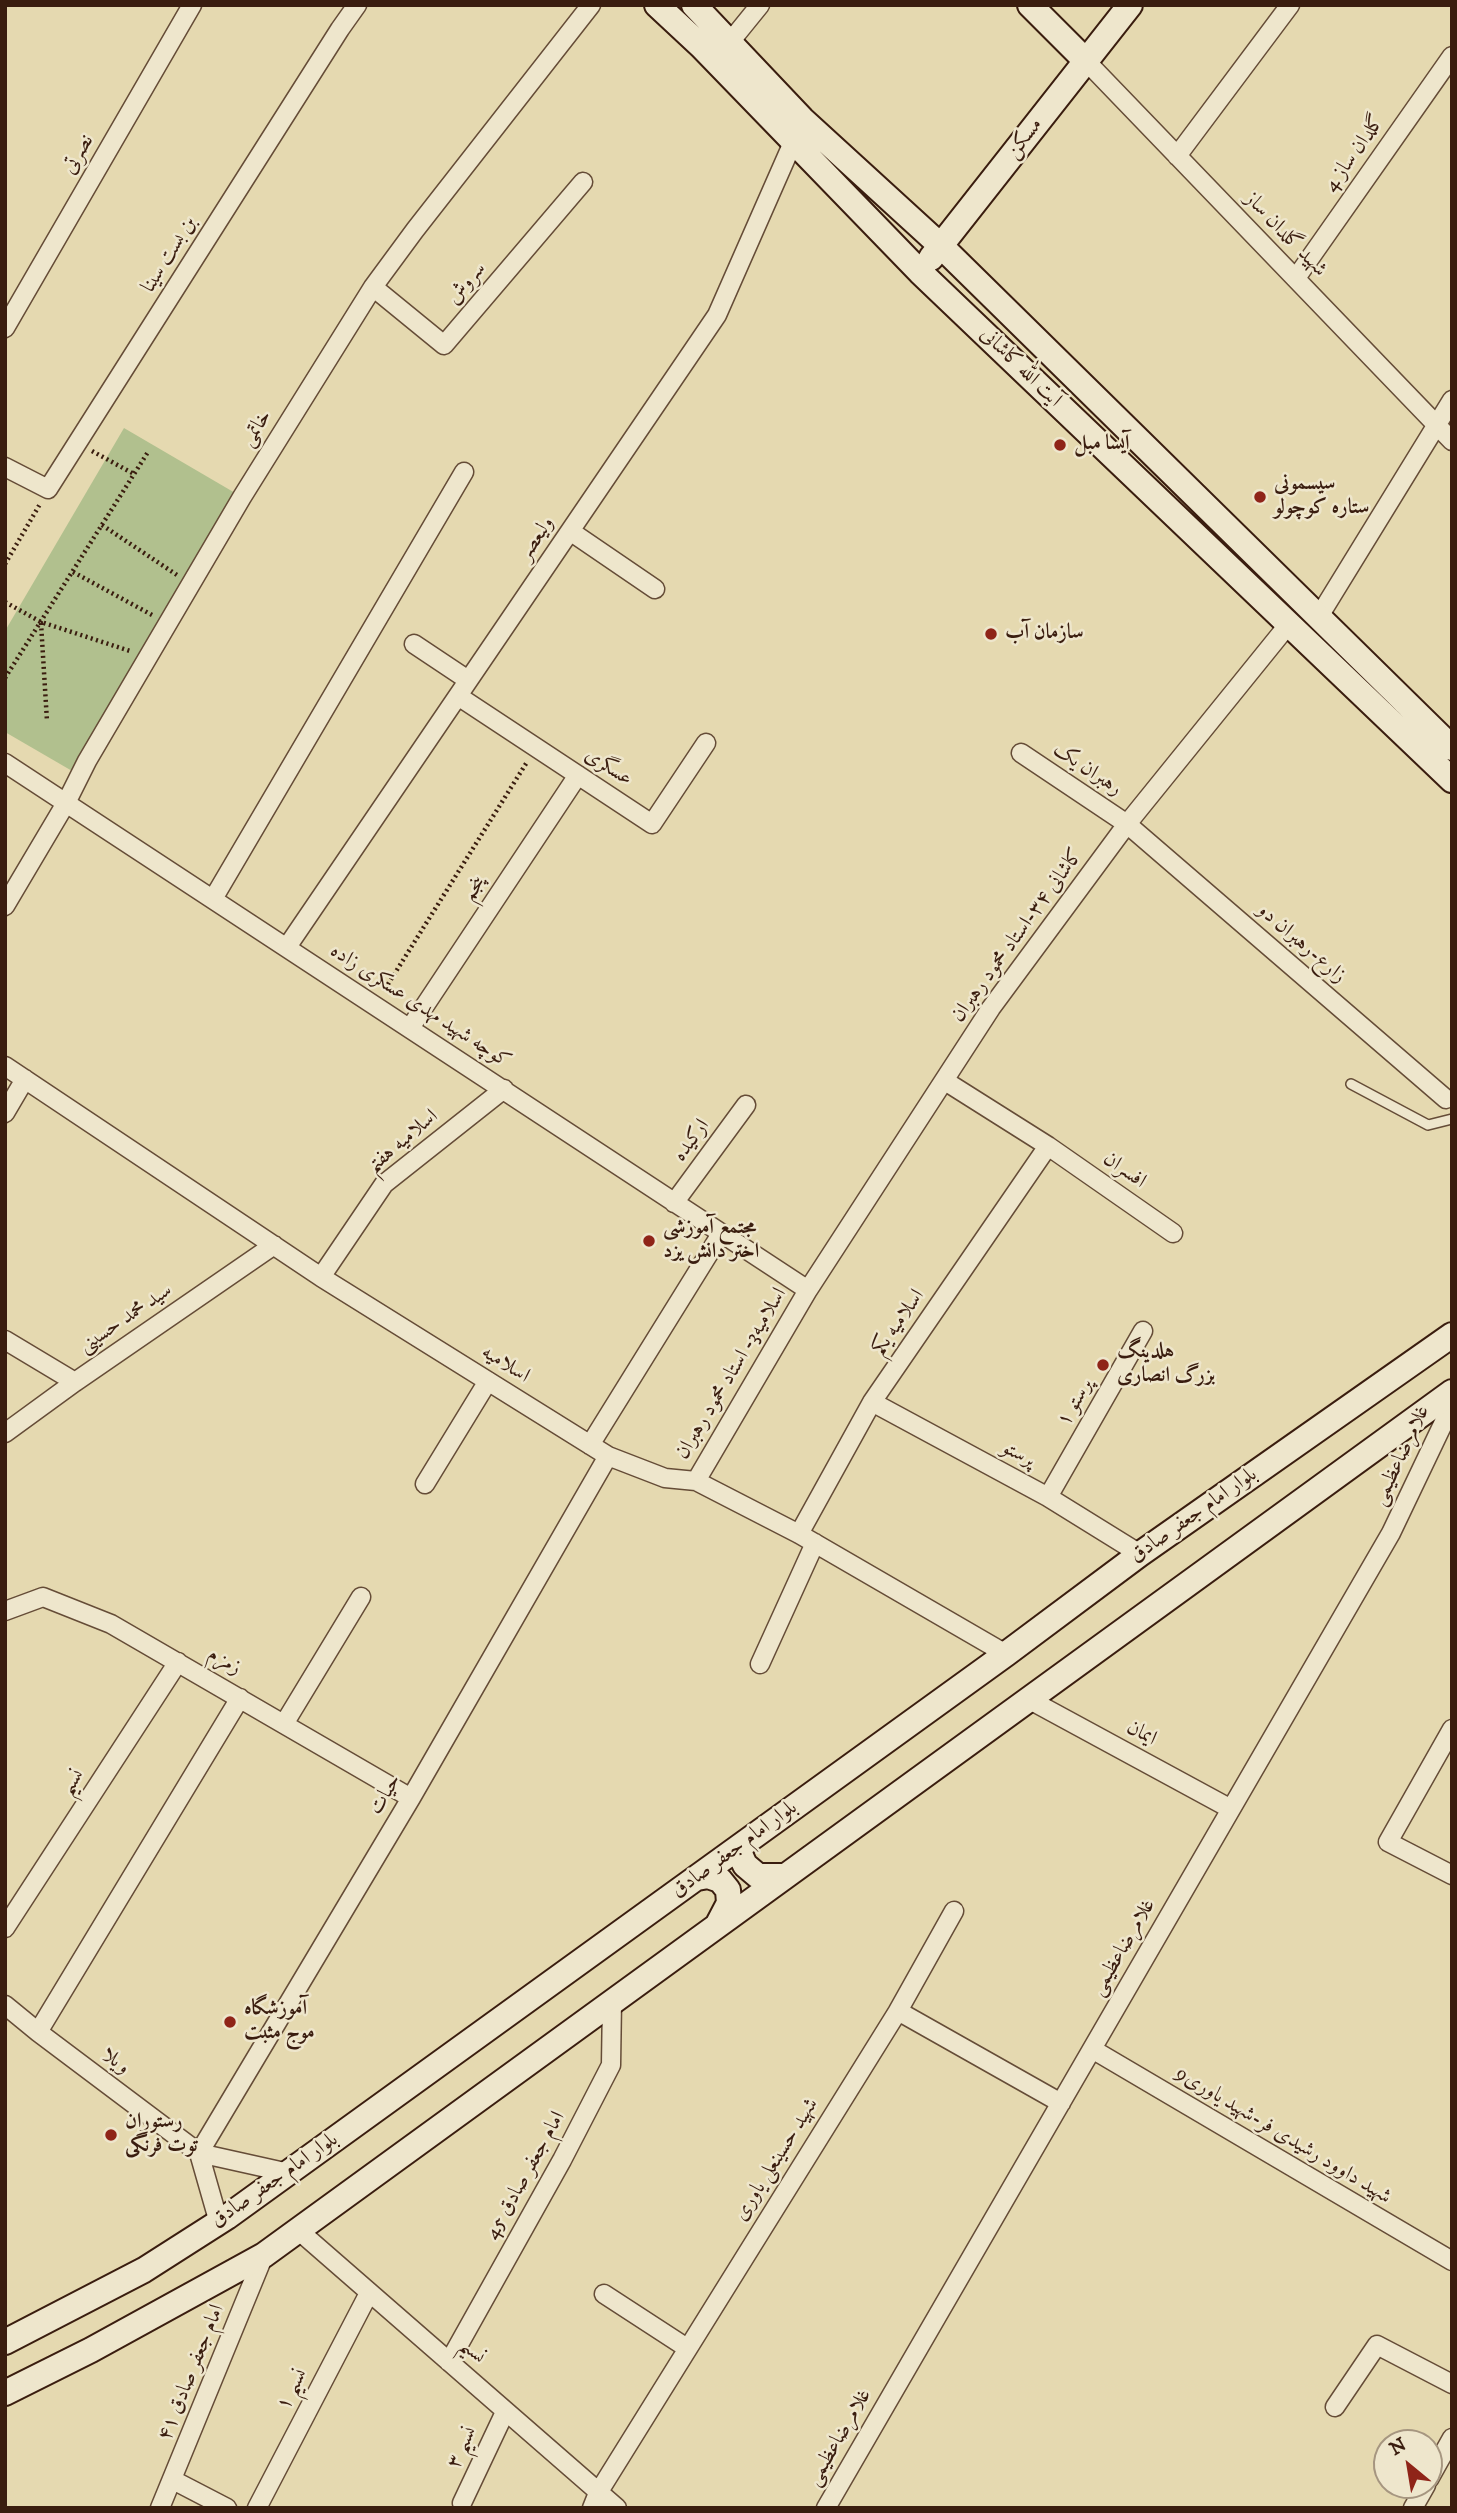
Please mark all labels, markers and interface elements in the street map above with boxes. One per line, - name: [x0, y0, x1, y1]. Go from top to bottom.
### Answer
- street label: گلدان ساز 4: [1319, 111, 1391, 197]
- street label: مسکن: [1001, 113, 1049, 165]
- street label: نصرتی: [58, 131, 100, 179]
- street label: شهید گلدان ساز: [1238, 187, 1332, 283]
- street label: بن بست سینا: [137, 212, 203, 298]
- street label: سروش: [442, 257, 492, 311]
- street label: آیت الله کاشانی: [974, 323, 1066, 413]
- street label: خاتمی: [236, 406, 278, 452]
- place label: آیسا مبل: [1074, 432, 1130, 458]
- marker: آیسا مبل: [1052, 437, 1068, 453]
- place label: سیسمونی ستاره کوچولو: [1274, 472, 1369, 522]
- marker: سیسمونی ستاره کوچولو: [1252, 489, 1268, 505]
- street label: ولیعصر: [513, 512, 561, 566]
- place label: سازمان آب: [1005, 621, 1084, 647]
- marker: سازمان آب: [983, 626, 999, 642]
- street label: رهبران یک: [1048, 738, 1126, 802]
- street label: عسگری: [579, 743, 637, 793]
- street label: کاشانی ۳۴-استاد محمود رهبران: [946, 844, 1090, 1028]
- street label: پنجم: [458, 872, 492, 906]
- street label: زارع-رهبران دو: [1251, 899, 1351, 989]
- street label: کوچه شهید مهدی عسکری زاده: [325, 939, 515, 1075]
- street label: اسلامیه هفتم: [362, 1105, 444, 1179]
- street label: ارکیده: [668, 1115, 716, 1167]
- street label: افسران: [1098, 1147, 1150, 1195]
- place label: مجتمع آموزشی اختر دانش یزد: [663, 1216, 759, 1266]
- marker: مجتمع آموزشی اختر دانش یزد: [641, 1233, 657, 1249]
- street label: سید محمد حسینی: [74, 1279, 178, 1359]
- street label: اسلامیه3- استاد محمود رهبران: [671, 1284, 793, 1464]
- street label: اسلامیه یکم: [867, 1285, 931, 1361]
- street label: اسلامیه: [476, 1340, 534, 1390]
- place label: هلدینگ بزرگ انصاری: [1117, 1340, 1215, 1390]
- marker: هلدینگ بزرگ انصاری: [1095, 1357, 1111, 1373]
- street label: پرستو ۱: [1052, 1375, 1100, 1431]
- street label: غلامرضاعظیمی: [1368, 1402, 1436, 1510]
- street label: پرستو: [997, 1436, 1039, 1474]
- street label: بلوار امام جعفر صادق: [1126, 1463, 1262, 1569]
- street label: زمزم: [203, 1642, 245, 1682]
- street label: ایمان: [1122, 1716, 1160, 1752]
- street label: نسیم: [55, 1765, 91, 1801]
- street label: حیات: [364, 1770, 408, 1820]
- street label: بلوار امام جعفر صادق: [667, 1796, 803, 1904]
- street label: غلامرضاعظیمی: [1086, 1895, 1162, 2001]
- place label: آموزشگاه موج مثبت: [244, 1997, 315, 2047]
- marker: آموزشگاه موج مثبت: [222, 2014, 238, 2030]
- street label: ویلا: [96, 2043, 134, 2081]
- street label: شهید داوود رشیدی فر-شهید یاوری9: [1170, 2061, 1396, 2211]
- street label: شهید حسینعلی یاوری: [729, 2094, 825, 2226]
- street label: امام جعفر صادق 45: [480, 2107, 572, 2245]
- place label: رستوران توت فرنگی: [125, 2110, 198, 2160]
- marker: رستوران توت فرنگی: [103, 2127, 119, 2143]
- street label: بلوار امام جعفر صادق: [207, 2128, 343, 2234]
- street label: امام جعفر صادق ۴۱: [153, 2301, 231, 2445]
- street label: نسیم: [454, 2334, 490, 2370]
- street label: نسیم ۱: [272, 2365, 314, 2415]
- street label: غلامرضاعظیمی: [802, 2385, 878, 2491]
- street label: نسیم ۳: [442, 2423, 484, 2473]
- north arrow: [1373, 2429, 1443, 2499]
- text: N: [1386, 2433, 1411, 2461]

